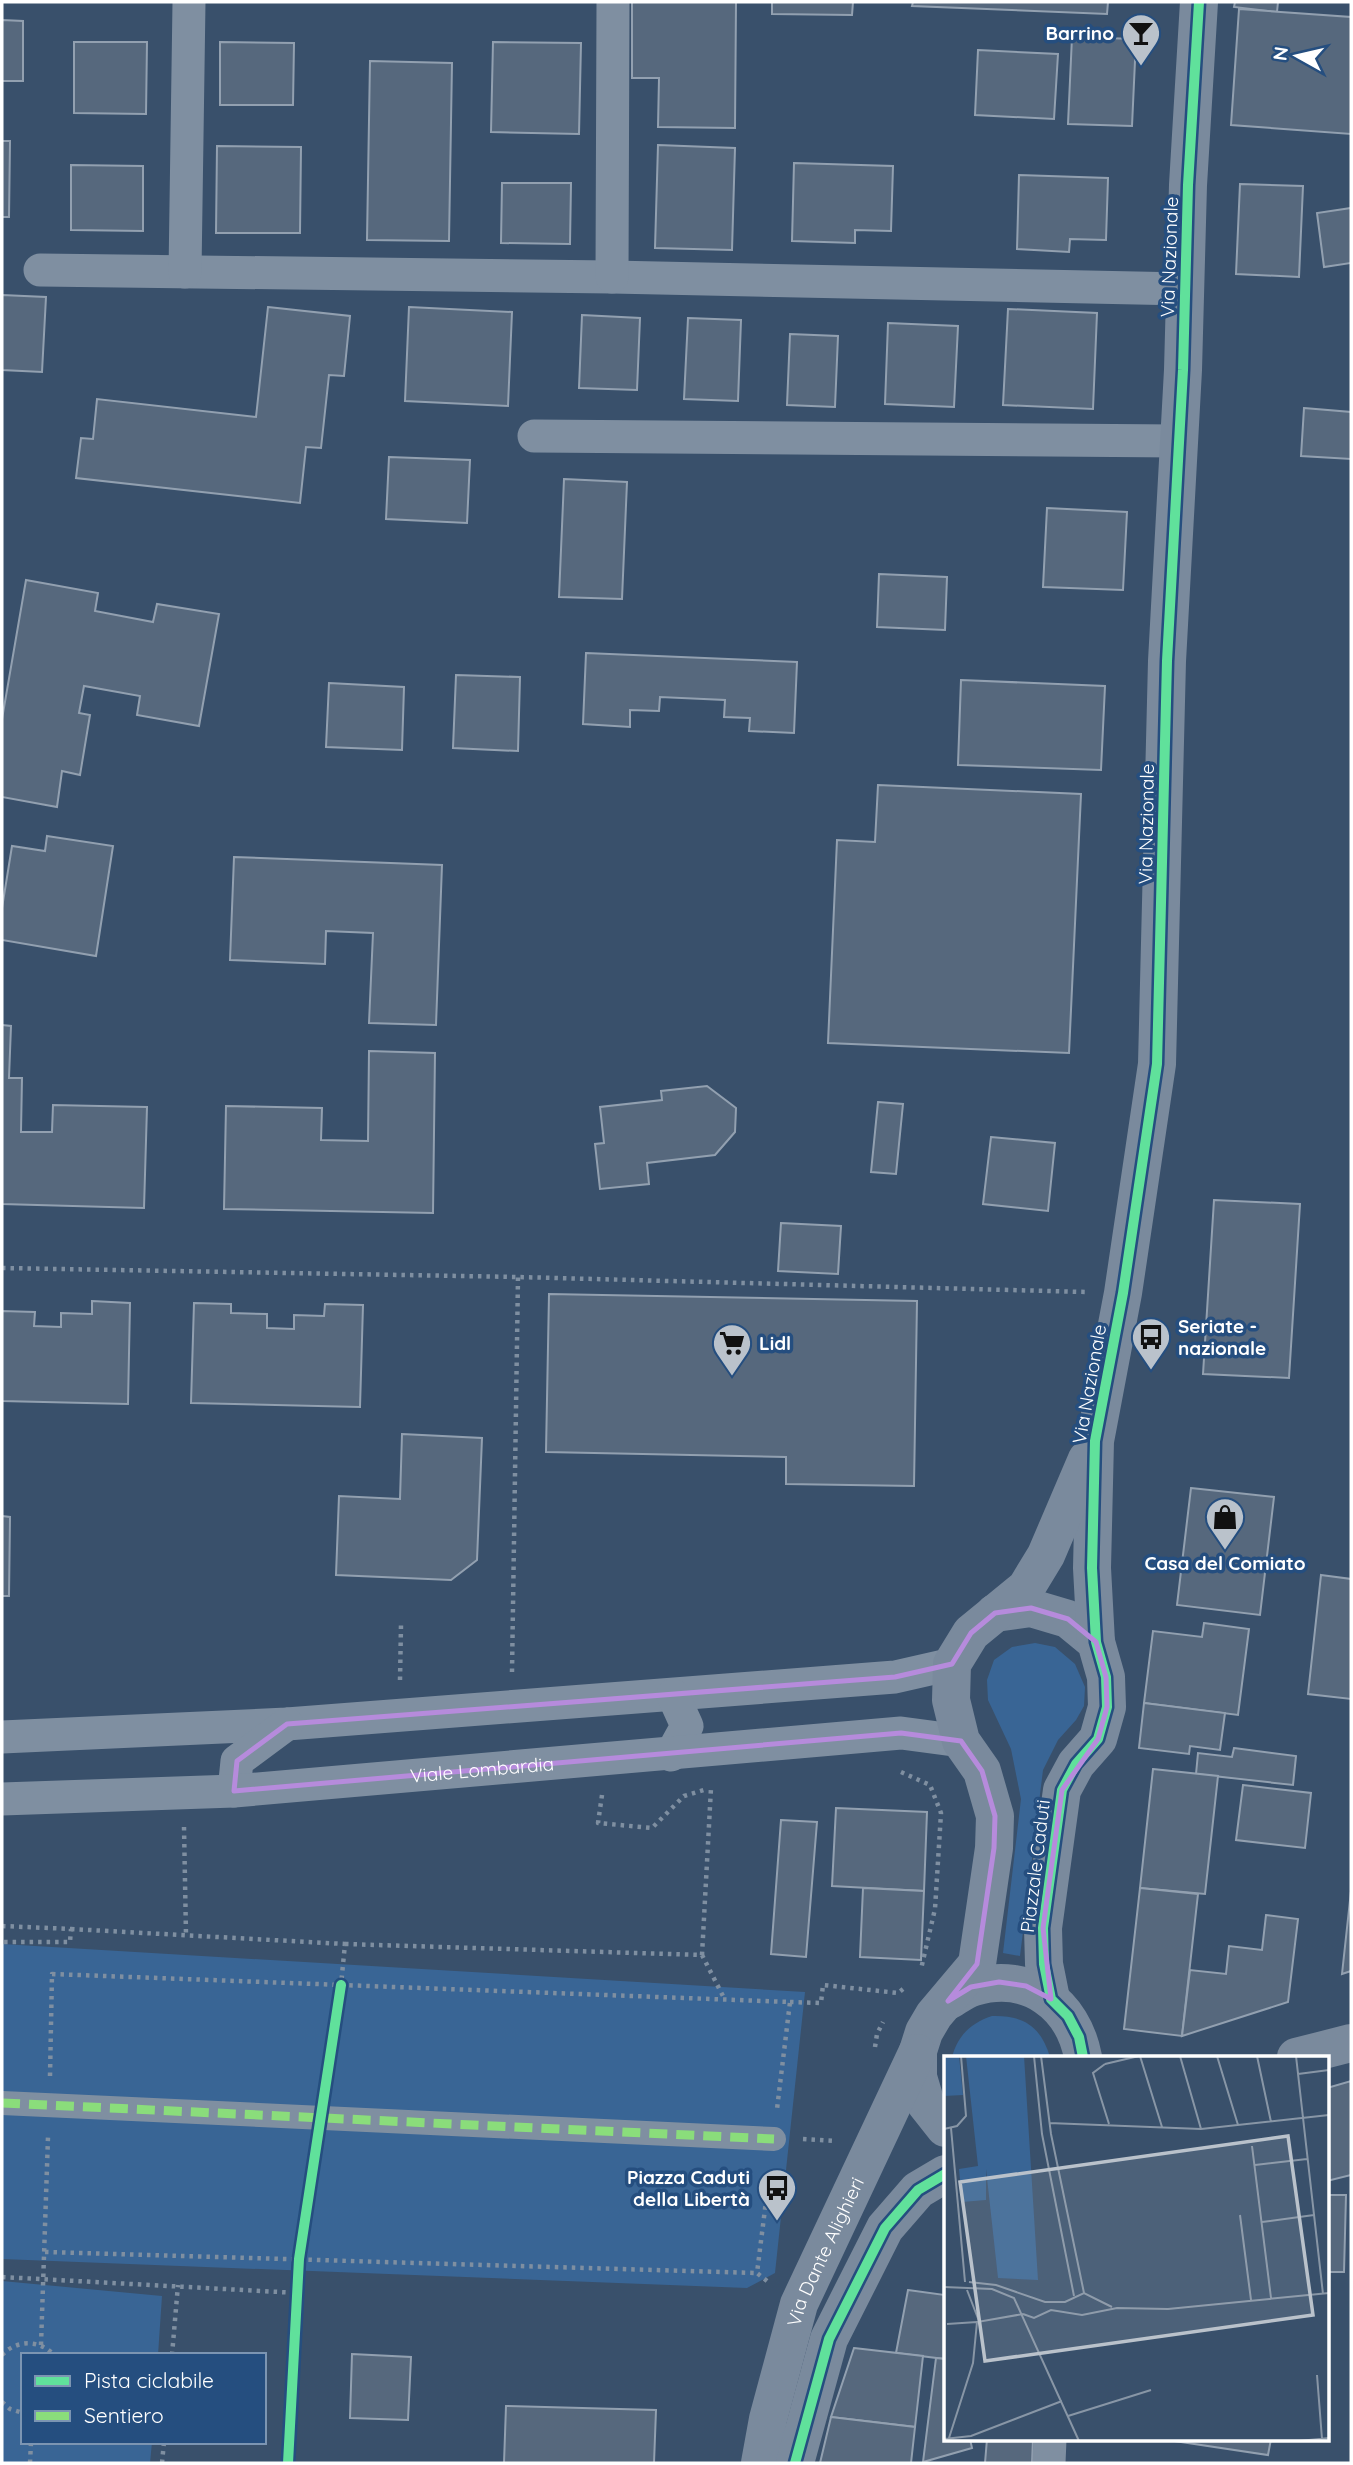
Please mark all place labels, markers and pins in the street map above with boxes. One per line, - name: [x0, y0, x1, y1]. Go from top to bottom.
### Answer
- bar icon: Barrino: [1120, 12, 1162, 67]
- place label: Barrino: [1045, 21, 1114, 45]
- place label: Seriate - nazionale: [1178, 1314, 1266, 1360]
- bus stop icon: Seriate - nazionale: [1130, 1316, 1172, 1371]
- supermarket icon: Lidl: [711, 1322, 753, 1377]
- place label: Lidl: [759, 1331, 791, 1355]
- shop icon: Casa del Comiato: [1204, 1496, 1246, 1551]
- place label: Casa del Comiato: [1144, 1551, 1306, 1575]
- place label: Piazza Caduti della Libertà: [627, 2165, 750, 2211]
- bus stop icon: Piazza Caduti della Libertà: [756, 2167, 798, 2222]

